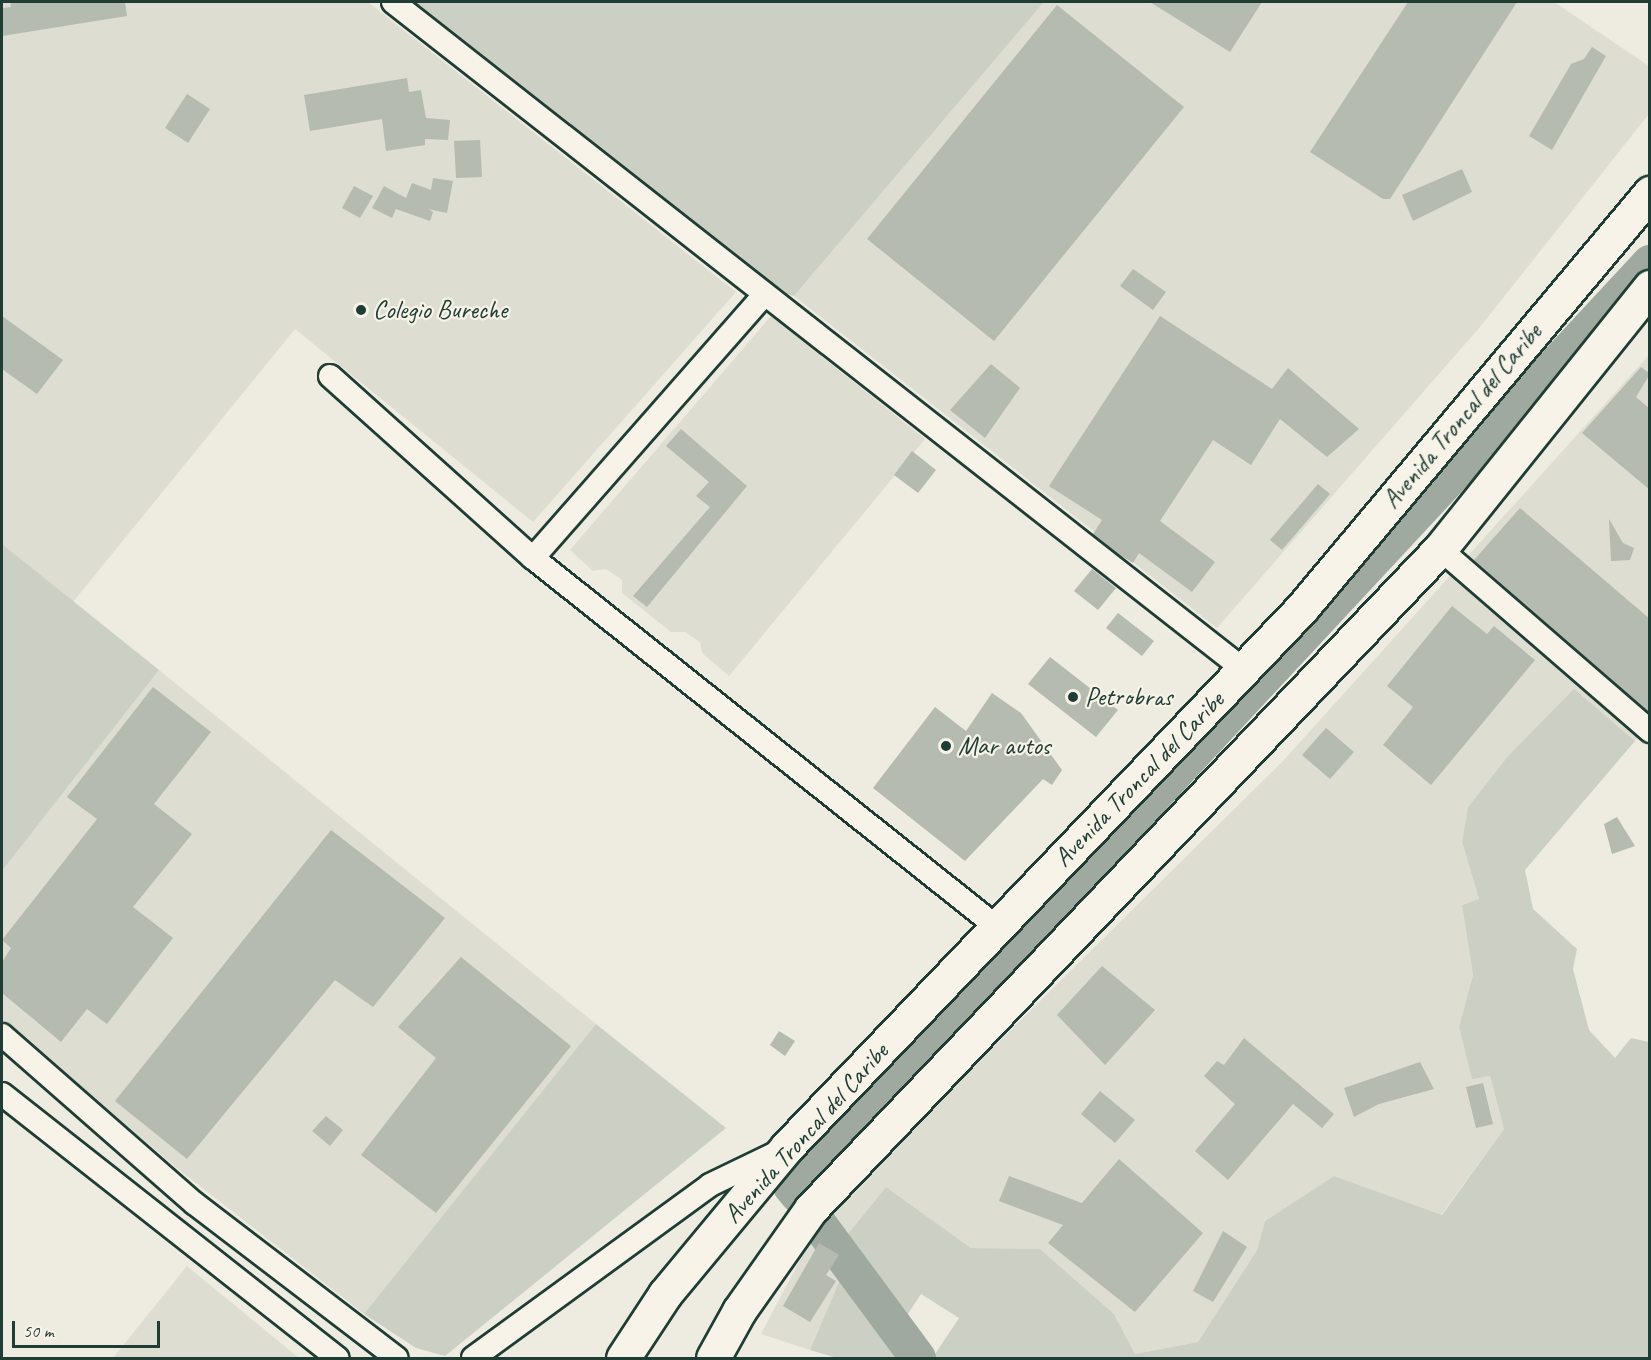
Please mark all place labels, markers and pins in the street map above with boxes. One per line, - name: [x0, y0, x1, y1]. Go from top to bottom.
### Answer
- place label: Colegio Bureche: [373, 294, 507, 326]
- marker: Colegio Bureche: [354, 303, 368, 317]
- place label: Petrobras: [1085, 681, 1172, 713]
- marker: Petrobras: [1066, 690, 1080, 704]
- place label: Mar autos: [958, 730, 1051, 762]
- marker: Mar autos: [939, 739, 953, 753]

